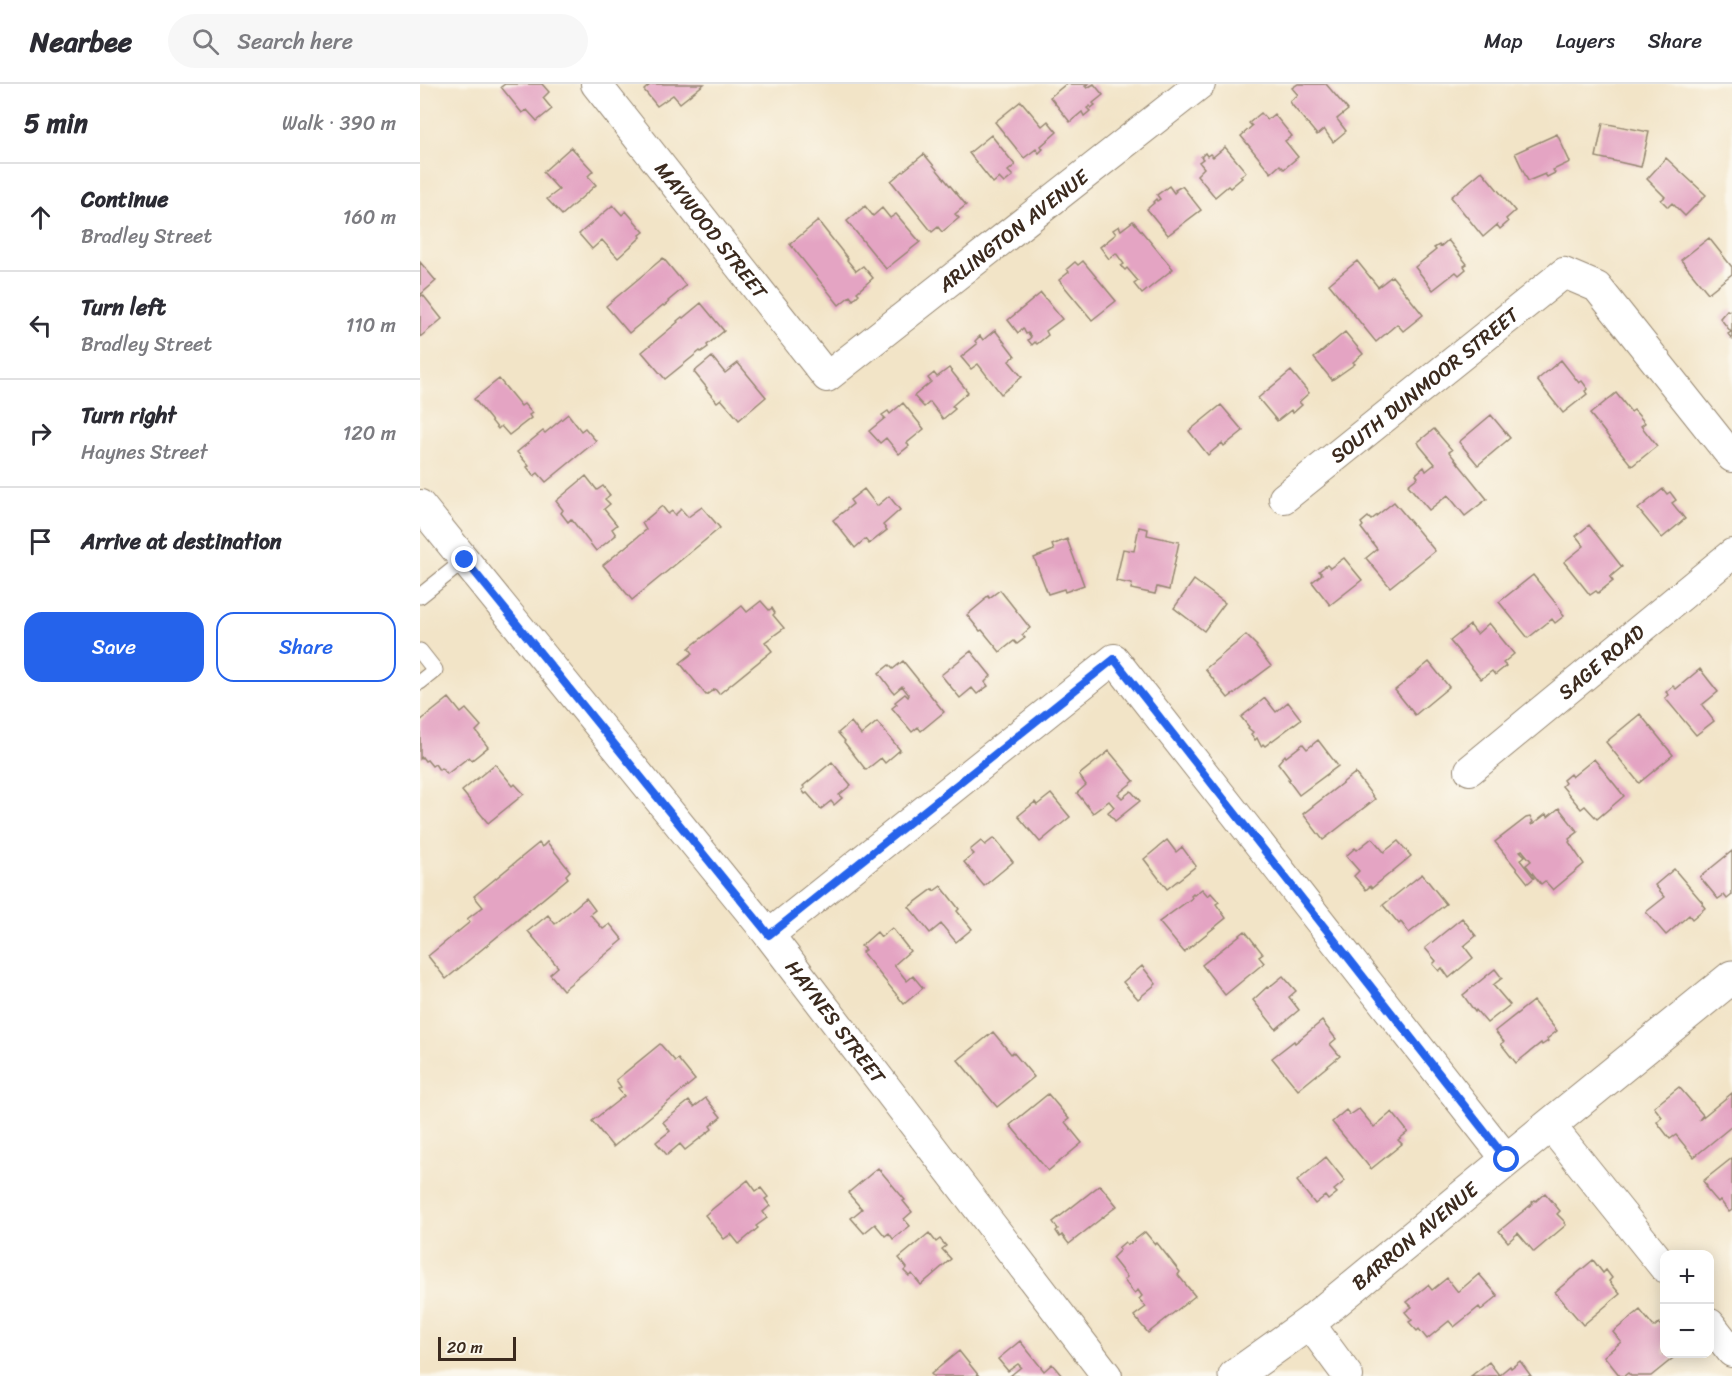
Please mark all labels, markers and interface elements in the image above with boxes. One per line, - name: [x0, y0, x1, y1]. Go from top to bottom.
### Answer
- search box: [168, 14, 588, 68]
- text: Nearbee: [30, 17, 132, 66]
- text: Search here: [237, 22, 353, 61]
- text: Map: [1484, 22, 1523, 60]
- text: Layers: [1556, 22, 1615, 60]
- text: Share: [1648, 22, 1702, 60]
- icon: search: [189, 25, 222, 58]
- text: 5 min: [24, 100, 88, 146]
- text: Walk · 390 m: [282, 106, 396, 141]
- street label: MAYWOOD STREET: [645, 154, 777, 308]
- street label: ARLINGTON AVENUE: [930, 159, 1098, 302]
- text: Continue: [81, 180, 169, 219]
- text: 160 m: [343, 200, 396, 235]
- icon: ahead: [24, 201, 57, 234]
- text: Bradley Street: [81, 219, 212, 254]
- text: Turn left: [81, 288, 166, 327]
- street label: SOUTH DUNMOOR STREET: [1322, 298, 1528, 473]
- text: 110 m: [346, 308, 396, 343]
- icon: left: [24, 309, 57, 342]
- text: Bradley Street: [81, 327, 212, 362]
- text: Turn right: [81, 396, 176, 435]
- text: 120 m: [343, 416, 396, 451]
- icon: right: [24, 417, 57, 450]
- text: Haynes Street: [81, 435, 208, 470]
- text: Arrive at destination: [81, 522, 282, 561]
- icon: arrive: [24, 525, 57, 558]
- route end: [451, 546, 477, 572]
- button: Save: [24, 612, 204, 682]
- button: Share: [216, 612, 396, 682]
- street label: SAGE ROAD: [1550, 616, 1653, 709]
- street label: HAYNES STREET: [776, 952, 895, 1093]
- route start: [1493, 1146, 1519, 1172]
- street label: BARRON AVENUE: [1344, 1172, 1488, 1299]
- map controls: [1660, 1250, 1714, 1358]
- button: +: [1660, 1250, 1714, 1304]
- button: −: [1660, 1304, 1714, 1358]
- text: 20 m: [447, 1333, 483, 1362]
- scale bar: [438, 1334, 516, 1362]

